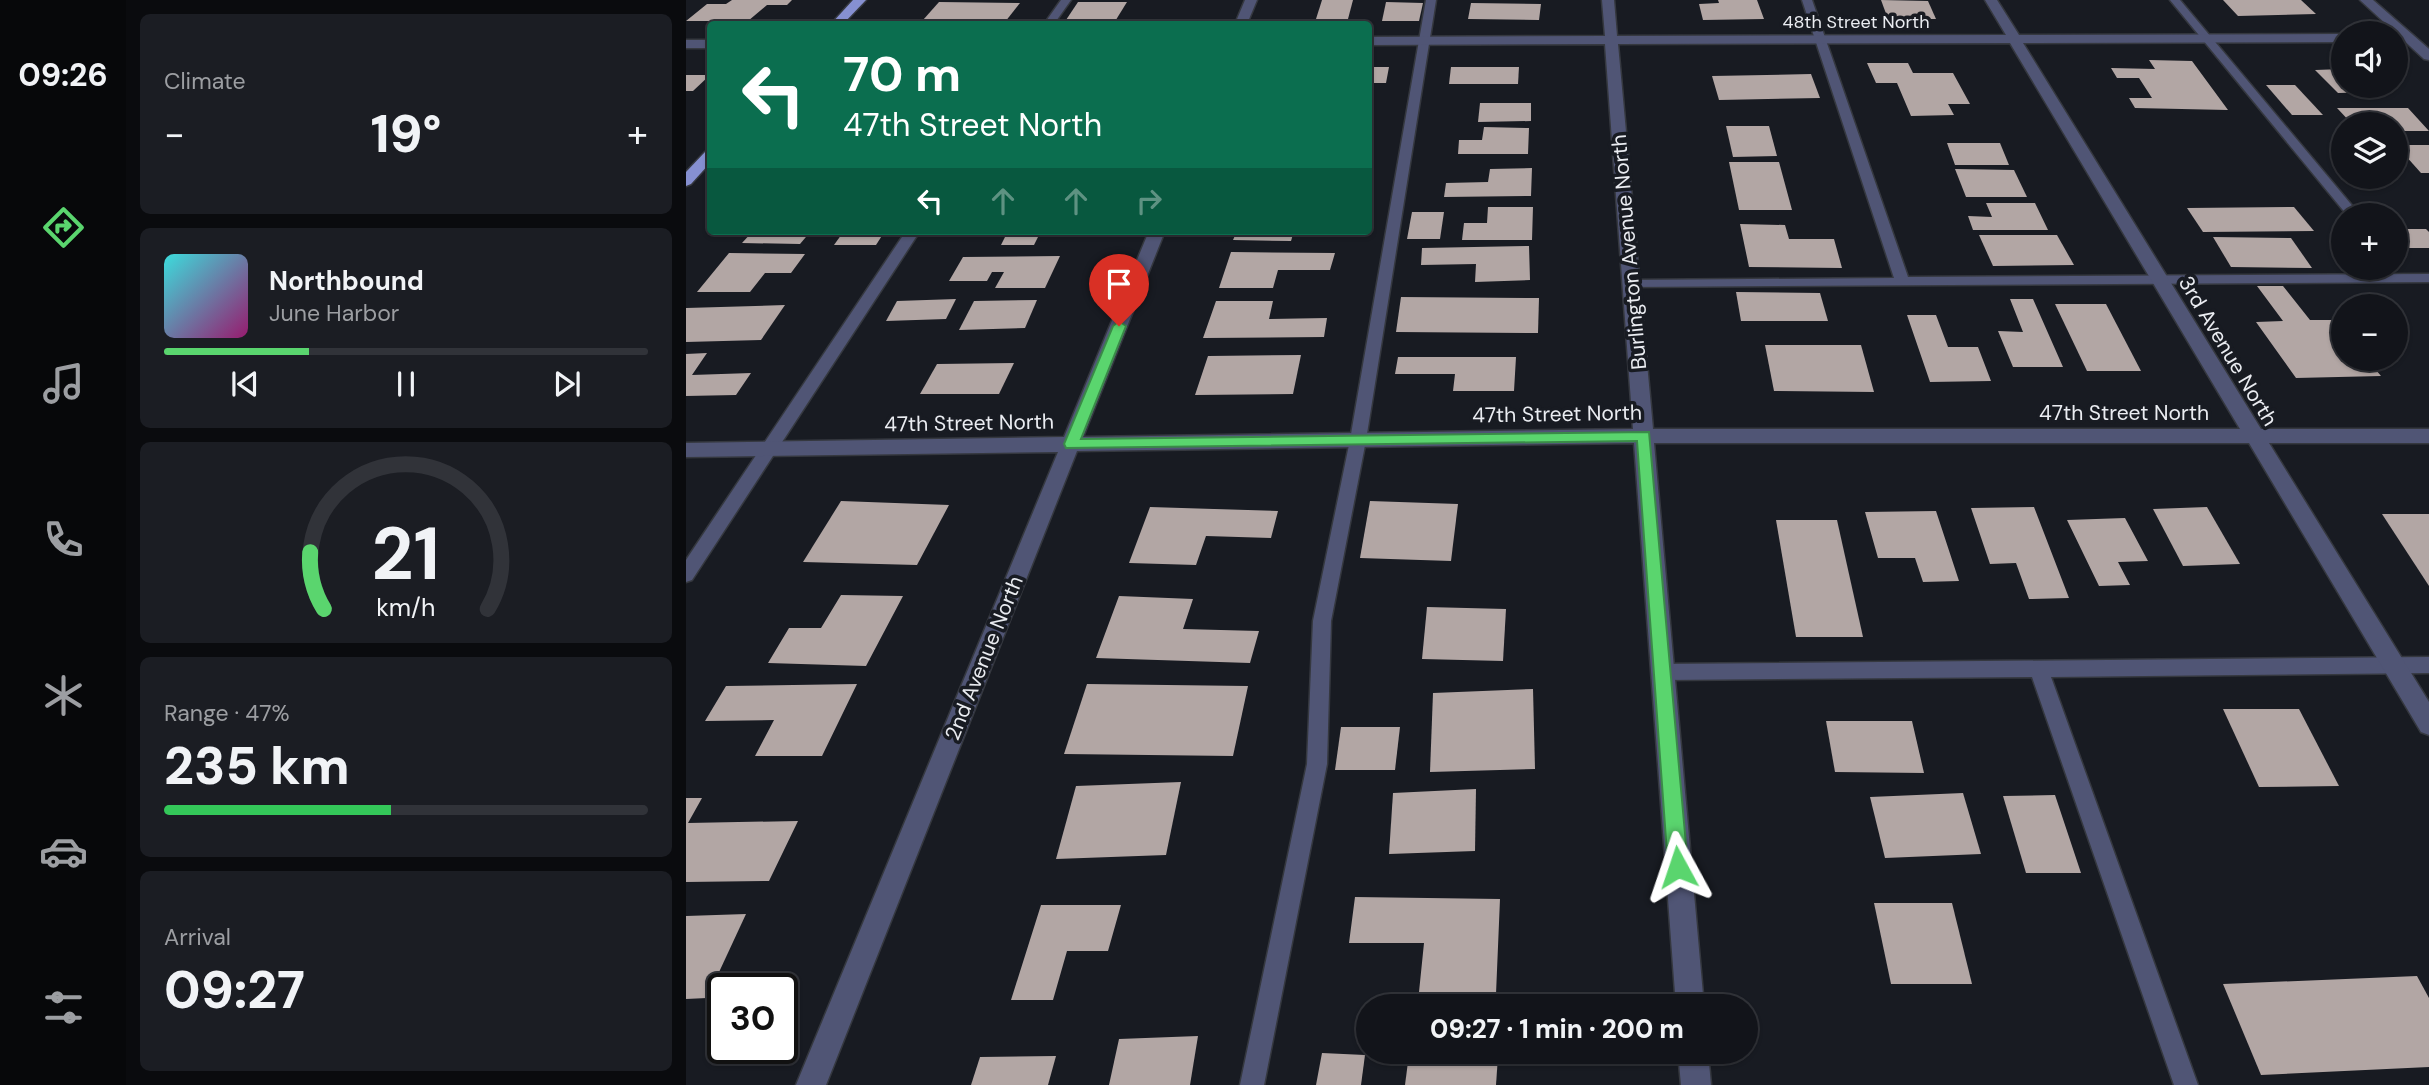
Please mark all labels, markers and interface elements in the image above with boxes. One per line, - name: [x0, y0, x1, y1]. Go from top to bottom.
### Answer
- street label: 48th Street North: [1782, 10, 1930, 34]
- map controls: [2331, 21, 2408, 371]
- button: sound: [2331, 21, 2408, 98]
- text: 70 m: [843, 42, 961, 106]
- icon: left: [728, 49, 819, 140]
- text: 09:26: [18, 54, 108, 96]
- text: Climate: [164, 66, 246, 96]
- text: 19°: [370, 100, 442, 168]
- text: 47th Street North: [843, 104, 1102, 146]
- text: −: [164, 109, 185, 159]
- text: +: [627, 109, 648, 159]
- button: layers: [2331, 112, 2408, 189]
- street label: Burlington Avenue North: [1605, 133, 1653, 371]
- icon: left: [911, 182, 949, 220]
- icon: ahead: [984, 182, 1022, 220]
- icon: ahead: [1057, 182, 1095, 220]
- icon: right: [1130, 182, 1168, 220]
- icon: directions: [39, 203, 88, 252]
- button: +: [2331, 203, 2408, 280]
- pin: [1089, 254, 1149, 326]
- text: Northbound: [269, 264, 424, 298]
- icon: arrive: [1100, 265, 1138, 303]
- street label: 3rd Avenue North: [2172, 271, 2284, 431]
- button: −: [2331, 294, 2408, 371]
- text: June Harbor: [269, 298, 399, 328]
- icon: music: [39, 359, 88, 408]
- icon: previous: [226, 365, 264, 403]
- icon: pause: [387, 365, 425, 403]
- icon: next: [548, 365, 586, 403]
- street label: 47th Street North: [1472, 399, 1642, 429]
- street label: 47th Street North: [2039, 399, 2209, 427]
- street label: 47th Street North: [884, 408, 1054, 438]
- text: 21: [372, 507, 440, 602]
- icon: phone: [39, 515, 88, 564]
- street label: 2nd Avenue North: [938, 572, 1030, 744]
- text: km/h: [376, 590, 436, 623]
- icon: climate: [39, 671, 88, 720]
- text: Range · 47%: [164, 698, 290, 728]
- text: 235 km: [164, 732, 350, 800]
- icon: car: [39, 827, 88, 876]
- position arrow: [1641, 830, 1715, 904]
- text: Arrival: [164, 922, 231, 952]
- text: 09:27: [164, 956, 305, 1024]
- speed limit sign: 30: [707, 973, 798, 1064]
- icon: filters: [39, 983, 88, 1032]
- text: 09:27 · 1 min · 200 m: [1430, 1012, 1684, 1046]

